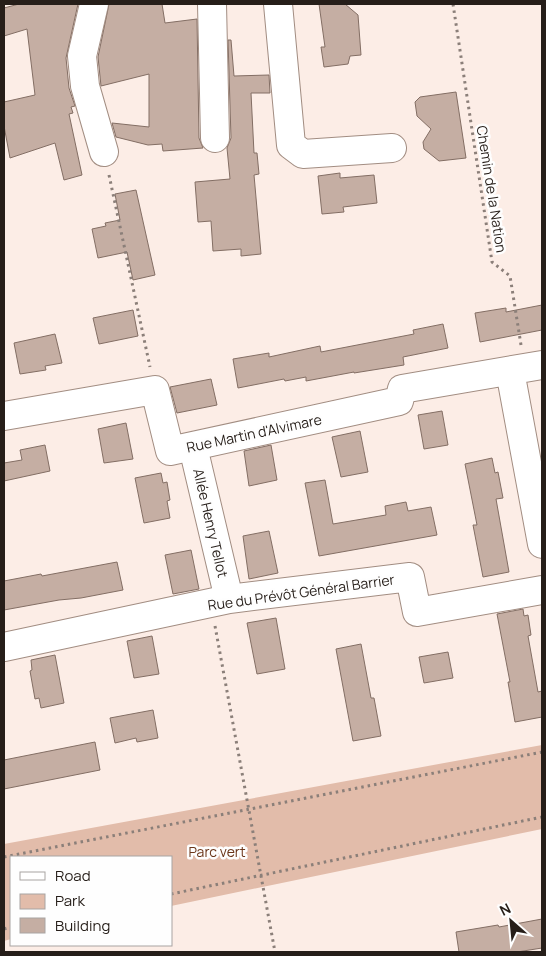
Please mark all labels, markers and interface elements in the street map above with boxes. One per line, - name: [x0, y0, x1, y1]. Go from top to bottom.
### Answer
- street label: Chemin de la Nation: [473, 124, 511, 254]
- street label: Rue Martin d'Alvimare: [185, 409, 323, 457]
- street label: Allée Henry Tellot: [189, 467, 233, 580]
- street label: Rue du Prévôt Général Barrier: [206, 569, 396, 615]
- park label: Parc vert: [188, 842, 246, 861]
- legend: [10, 856, 172, 946]
- text: Road: [55, 865, 91, 886]
- text: Park: [55, 890, 85, 911]
- north arrow: [486, 896, 536, 946]
- text: N: [496, 898, 514, 920]
- text: Building: [55, 915, 110, 936]

